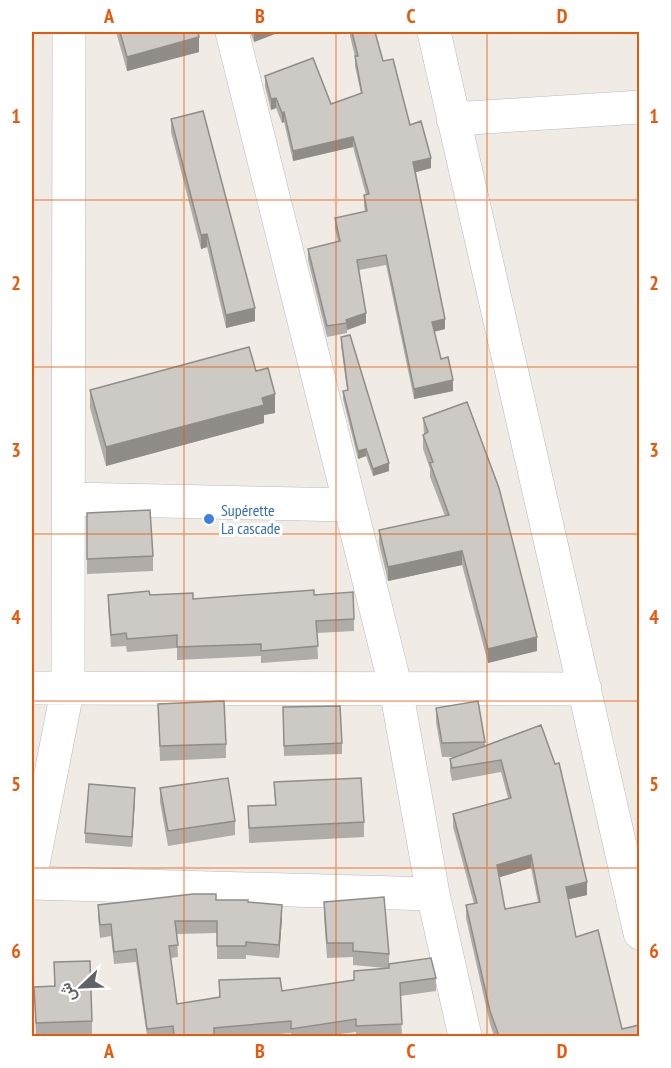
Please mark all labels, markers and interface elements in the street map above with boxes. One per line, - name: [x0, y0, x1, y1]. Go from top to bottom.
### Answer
- text: A: [103, 3, 115, 29]
- text: B: [255, 3, 265, 29]
- text: C: [406, 3, 416, 29]
- text: D: [557, 3, 568, 29]
- text: 1: [11, 103, 21, 129]
- text: 1: [649, 103, 659, 129]
- text: 2: [11, 270, 21, 296]
- text: 2: [649, 270, 659, 296]
- text: 3: [11, 437, 21, 463]
- text: 3: [649, 437, 659, 463]
- place label: Supérette La cascade: [221, 500, 280, 538]
- marker: Supérette La cascade: [202, 512, 216, 526]
- text: 4: [11, 604, 21, 630]
- text: 4: [649, 604, 659, 630]
- text: 5: [11, 771, 21, 797]
- text: 5: [649, 771, 659, 797]
- text: 6: [11, 938, 21, 964]
- text: 6: [649, 938, 659, 964]
- north arrow: [51, 957, 111, 1017]
- text: ش: [54, 980, 80, 1006]
- text: A: [103, 1038, 115, 1064]
- text: B: [255, 1038, 265, 1064]
- text: C: [406, 1038, 416, 1064]
- text: D: [557, 1038, 568, 1064]

